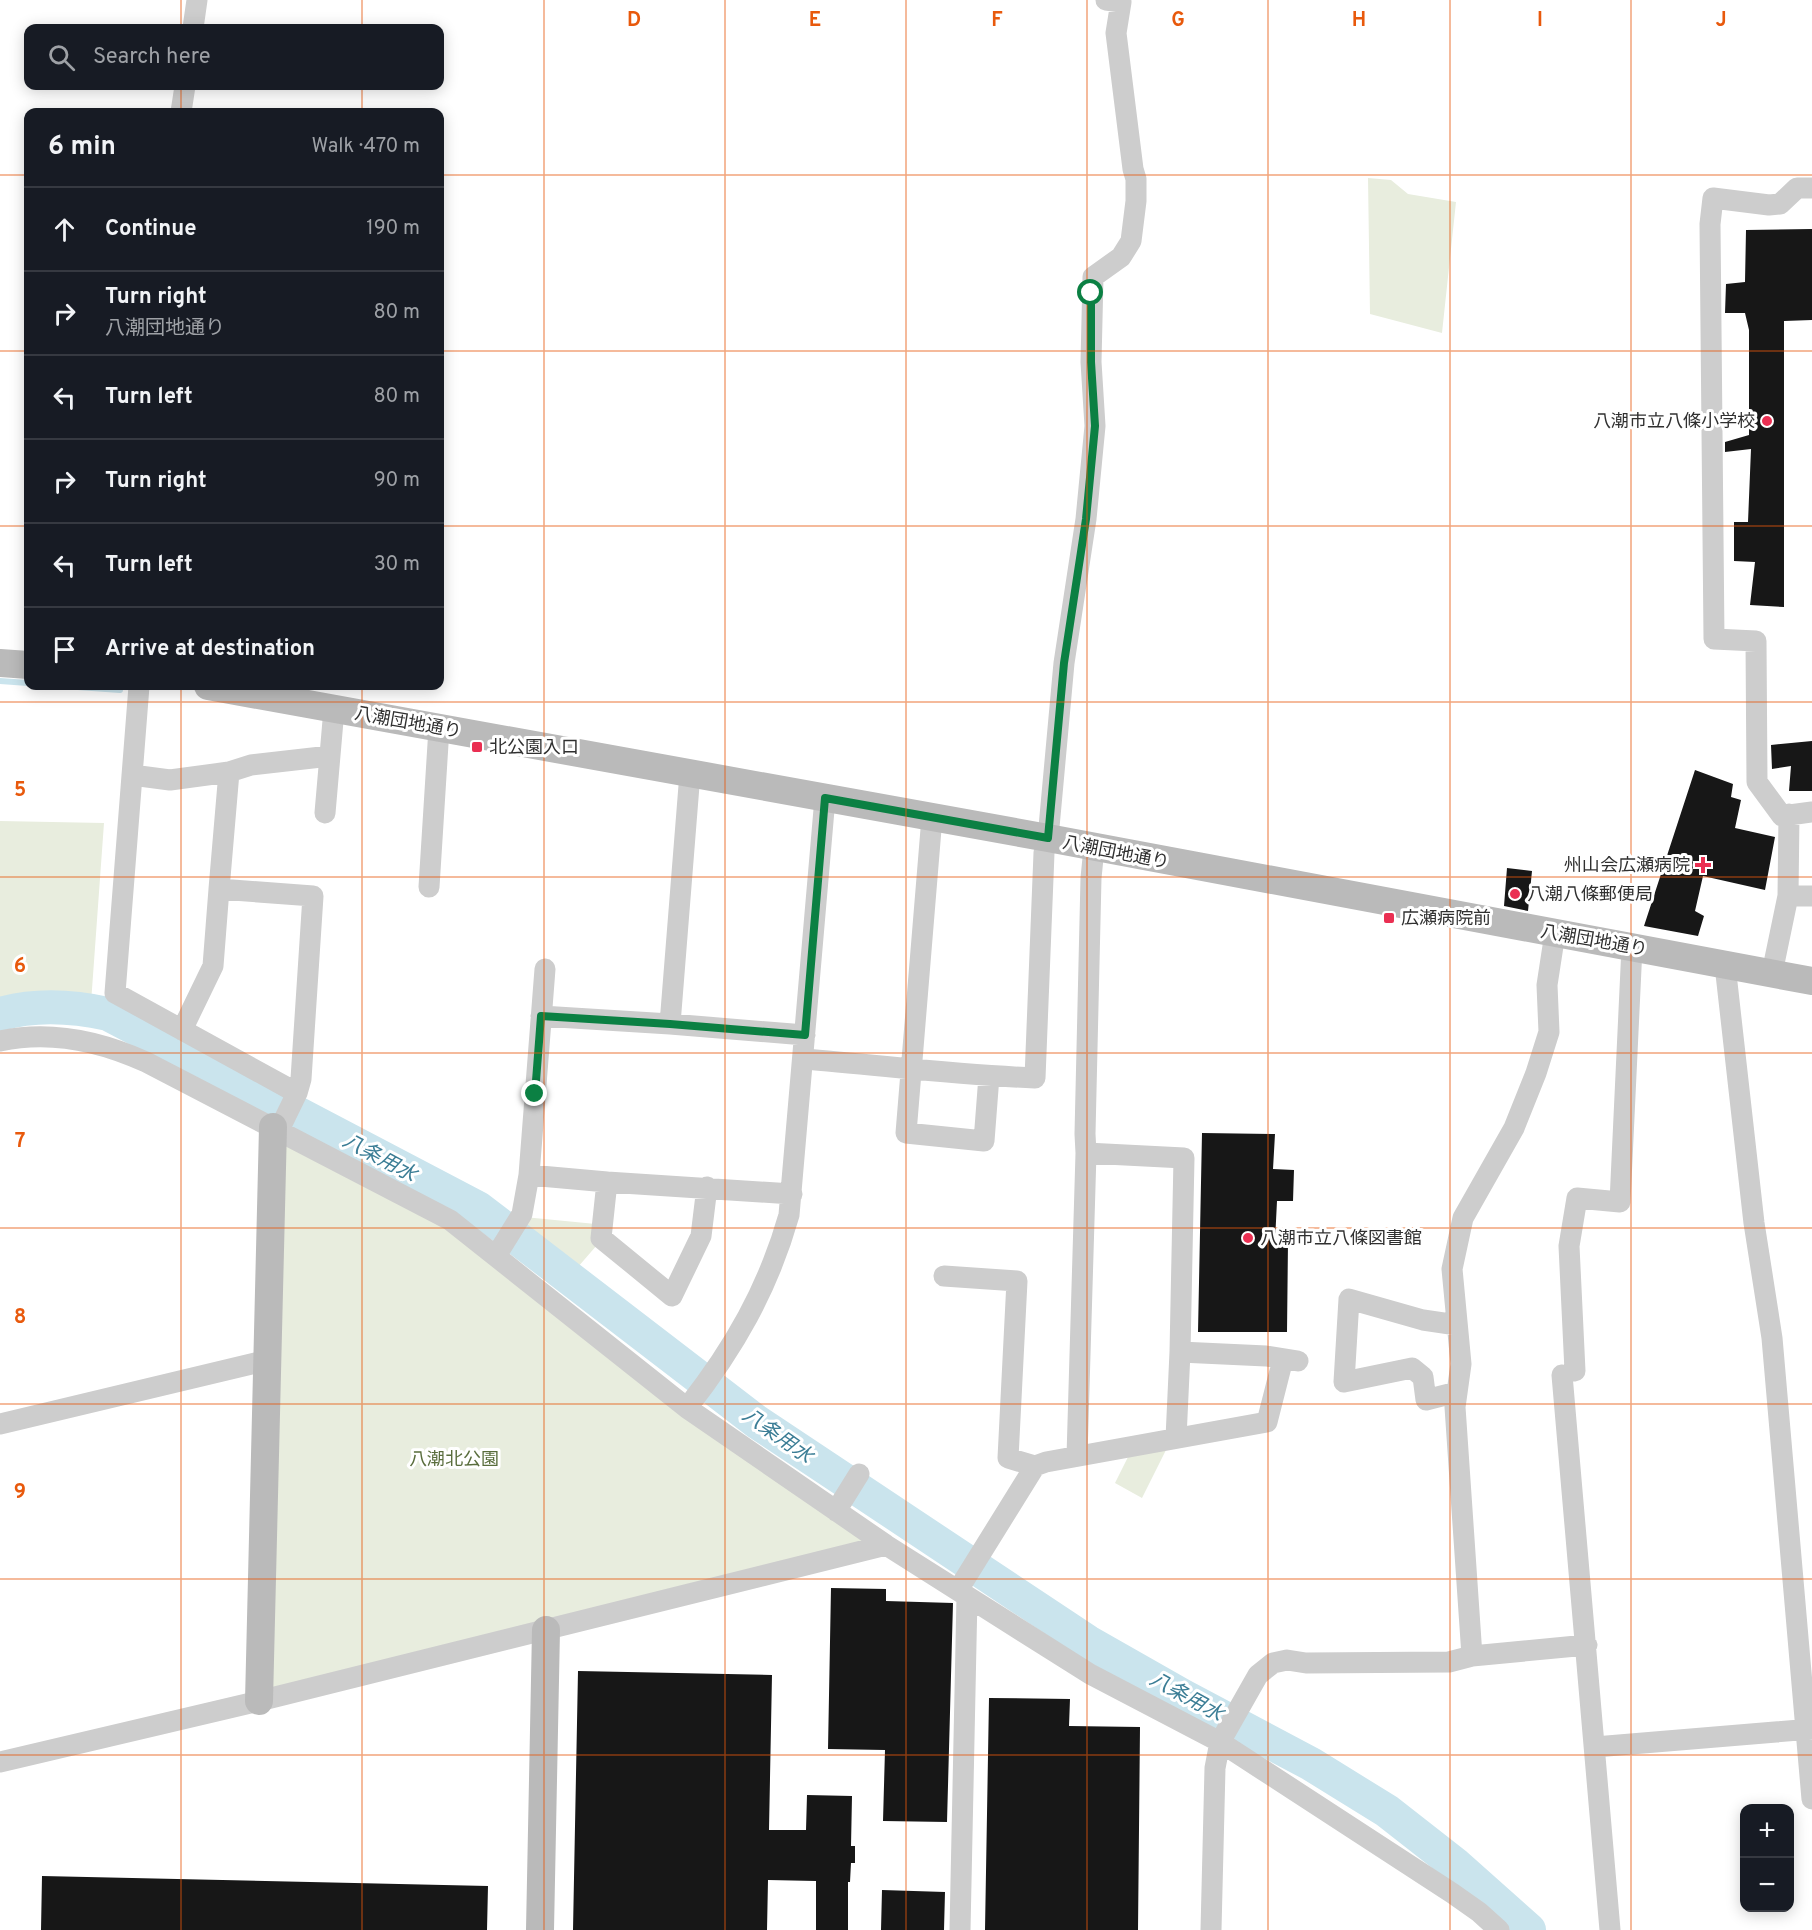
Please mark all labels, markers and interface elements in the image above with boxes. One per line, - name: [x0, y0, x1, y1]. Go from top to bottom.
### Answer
- text: D: [627, 8, 641, 34]
- text: E: [809, 8, 821, 34]
- text: F: [991, 8, 1003, 34]
- text: G: [1171, 8, 1185, 34]
- text: H: [1352, 8, 1366, 34]
- text: I: [1537, 8, 1543, 34]
- text: J: [1715, 8, 1727, 34]
- search box: [24, 24, 444, 90]
- icon: search: [45, 41, 78, 74]
- text: Search here: [93, 44, 211, 71]
- text: 6 min: [48, 131, 116, 164]
- text: Walk · 470 m: [311, 134, 420, 160]
- icon: ahead: [48, 213, 81, 246]
- text: Continue: [105, 216, 196, 243]
- text: 190 m: [366, 216, 420, 242]
- route start: [1077, 279, 1103, 305]
- text: Turn right: [105, 284, 207, 311]
- icon: right: [48, 297, 81, 330]
- text: 80 m: [374, 300, 420, 326]
- text: 八潮団地通り: [105, 316, 225, 342]
- icon: left: [48, 381, 81, 414]
- text: Turn left: [105, 384, 193, 411]
- text: 80 m: [374, 384, 420, 410]
- place label: 八潮市立八條小学校: [1593, 411, 1755, 434]
- marker: 八潮市立八條小学校: [1760, 414, 1774, 428]
- icon: right: [48, 465, 81, 498]
- text: Turn right: [105, 468, 207, 495]
- text: 90 m: [374, 468, 420, 494]
- icon: left: [48, 549, 81, 582]
- text: Turn left: [105, 552, 193, 579]
- text: 30 m: [374, 552, 420, 578]
- icon: arrive: [48, 633, 81, 666]
- text: Arrive at destination: [105, 636, 315, 663]
- street label: 八潮団地通り: [353, 703, 463, 744]
- place label: 北公園入口: [489, 737, 579, 760]
- marker: 北公園入口: [470, 740, 484, 754]
- text: 5: [14, 778, 26, 804]
- street label: 八潮団地通り: [1061, 832, 1171, 875]
- place label: 州山会広瀬病院: [1564, 855, 1690, 878]
- marker: 州山会広瀬病院: [1694, 856, 1712, 874]
- place label: 八潮八條郵便局: [1527, 884, 1653, 907]
- marker: 八潮八條郵便局: [1508, 887, 1522, 901]
- place label: 広瀬病院前: [1401, 908, 1491, 931]
- marker: 広瀬病院前: [1382, 911, 1396, 925]
- street label: 八潮団地通り: [1539, 921, 1649, 962]
- text: 6: [14, 954, 26, 980]
- route end: [521, 1080, 547, 1106]
- text: 7: [15, 1129, 25, 1155]
- water label: 八条用水: [338, 1129, 422, 1190]
- place label: 八潮市立八條図書館: [1260, 1228, 1422, 1251]
- marker: 八潮市立八條図書館: [1241, 1231, 1255, 1245]
- text: 8: [14, 1305, 26, 1331]
- water label: 八条用水: [737, 1403, 819, 1471]
- park label: 八潮北公園: [409, 1449, 499, 1472]
- text: 9: [14, 1480, 26, 1506]
- water label: 八条用水: [1145, 1667, 1229, 1729]
- map controls: [1740, 1804, 1794, 1912]
- button: +: [1740, 1804, 1794, 1858]
- button: −: [1740, 1858, 1794, 1912]

